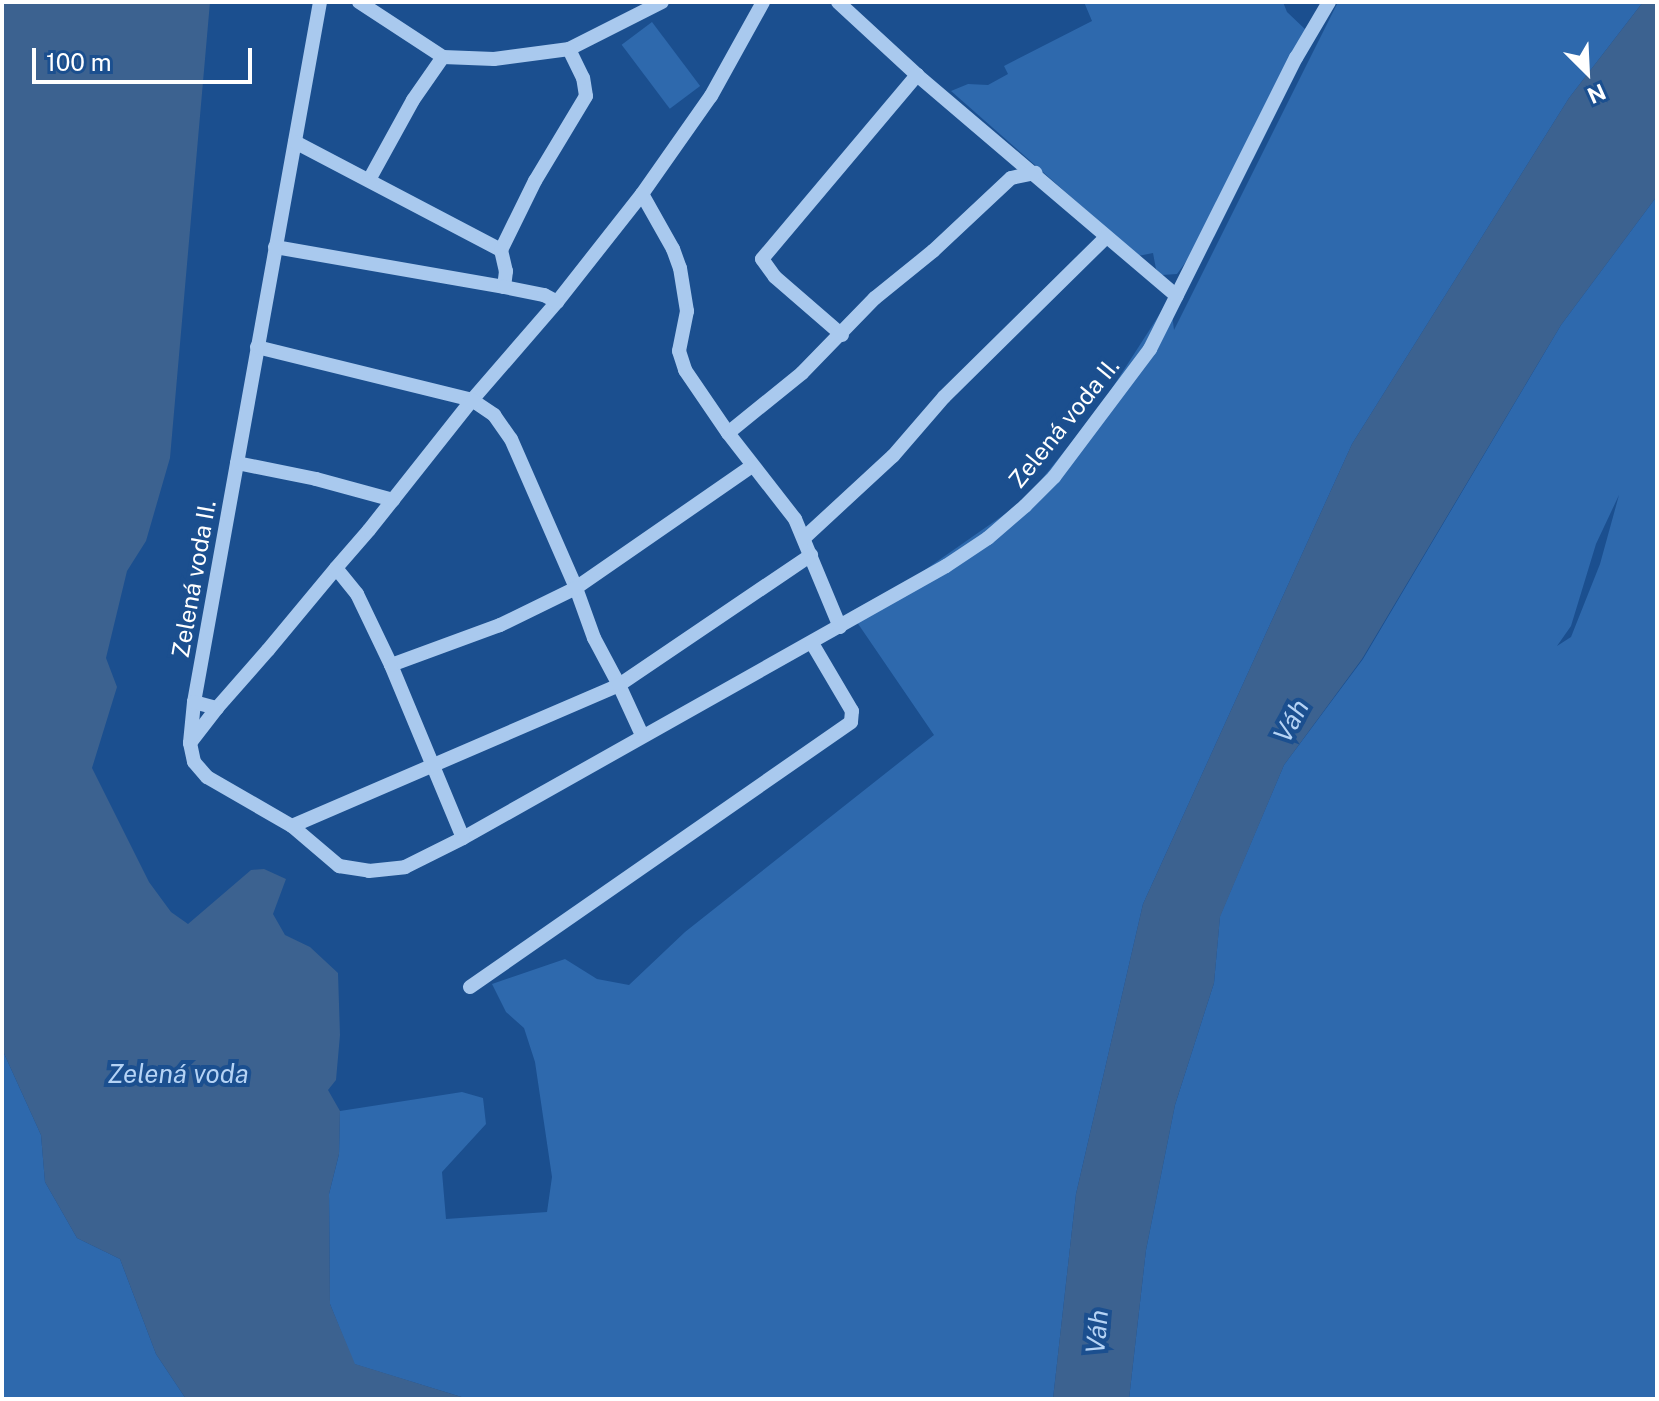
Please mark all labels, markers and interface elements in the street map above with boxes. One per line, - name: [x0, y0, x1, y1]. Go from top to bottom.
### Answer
- scale bar: [36, 32, 256, 82]
- north arrow: [1547, 32, 1627, 112]
- text: 100 m: [46, 48, 112, 76]
- text: N: [1584, 79, 1610, 109]
- street label: Zelená voda II.: [1003, 352, 1125, 494]
- street label: Zelená voda II.: [166, 498, 222, 660]
- water label: Váh: [1267, 694, 1315, 748]
- water label: Zelená voda: [107, 1058, 249, 1090]
- water label: Váh: [1080, 1309, 1114, 1355]

